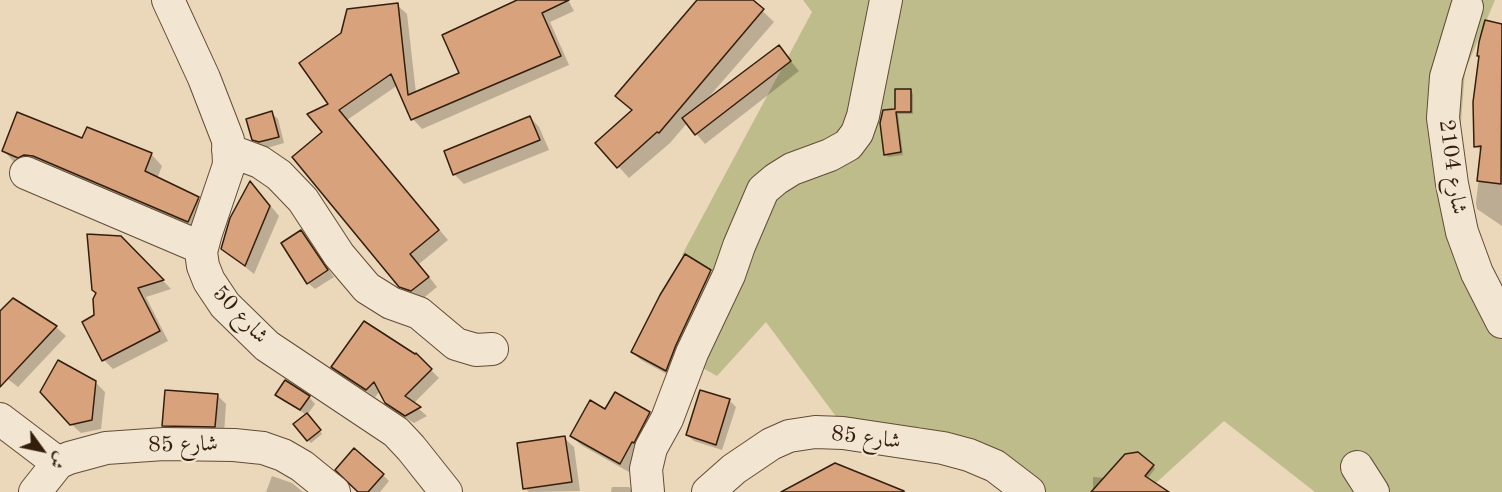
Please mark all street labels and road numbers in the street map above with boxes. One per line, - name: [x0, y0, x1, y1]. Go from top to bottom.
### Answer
- street label: شارع 2104: [1432, 118, 1472, 216]
- street label: شارع 50: [207, 280, 273, 350]
- street label: شارع 85: [830, 421, 902, 455]
- street label: شارع 85: [148, 431, 218, 459]

